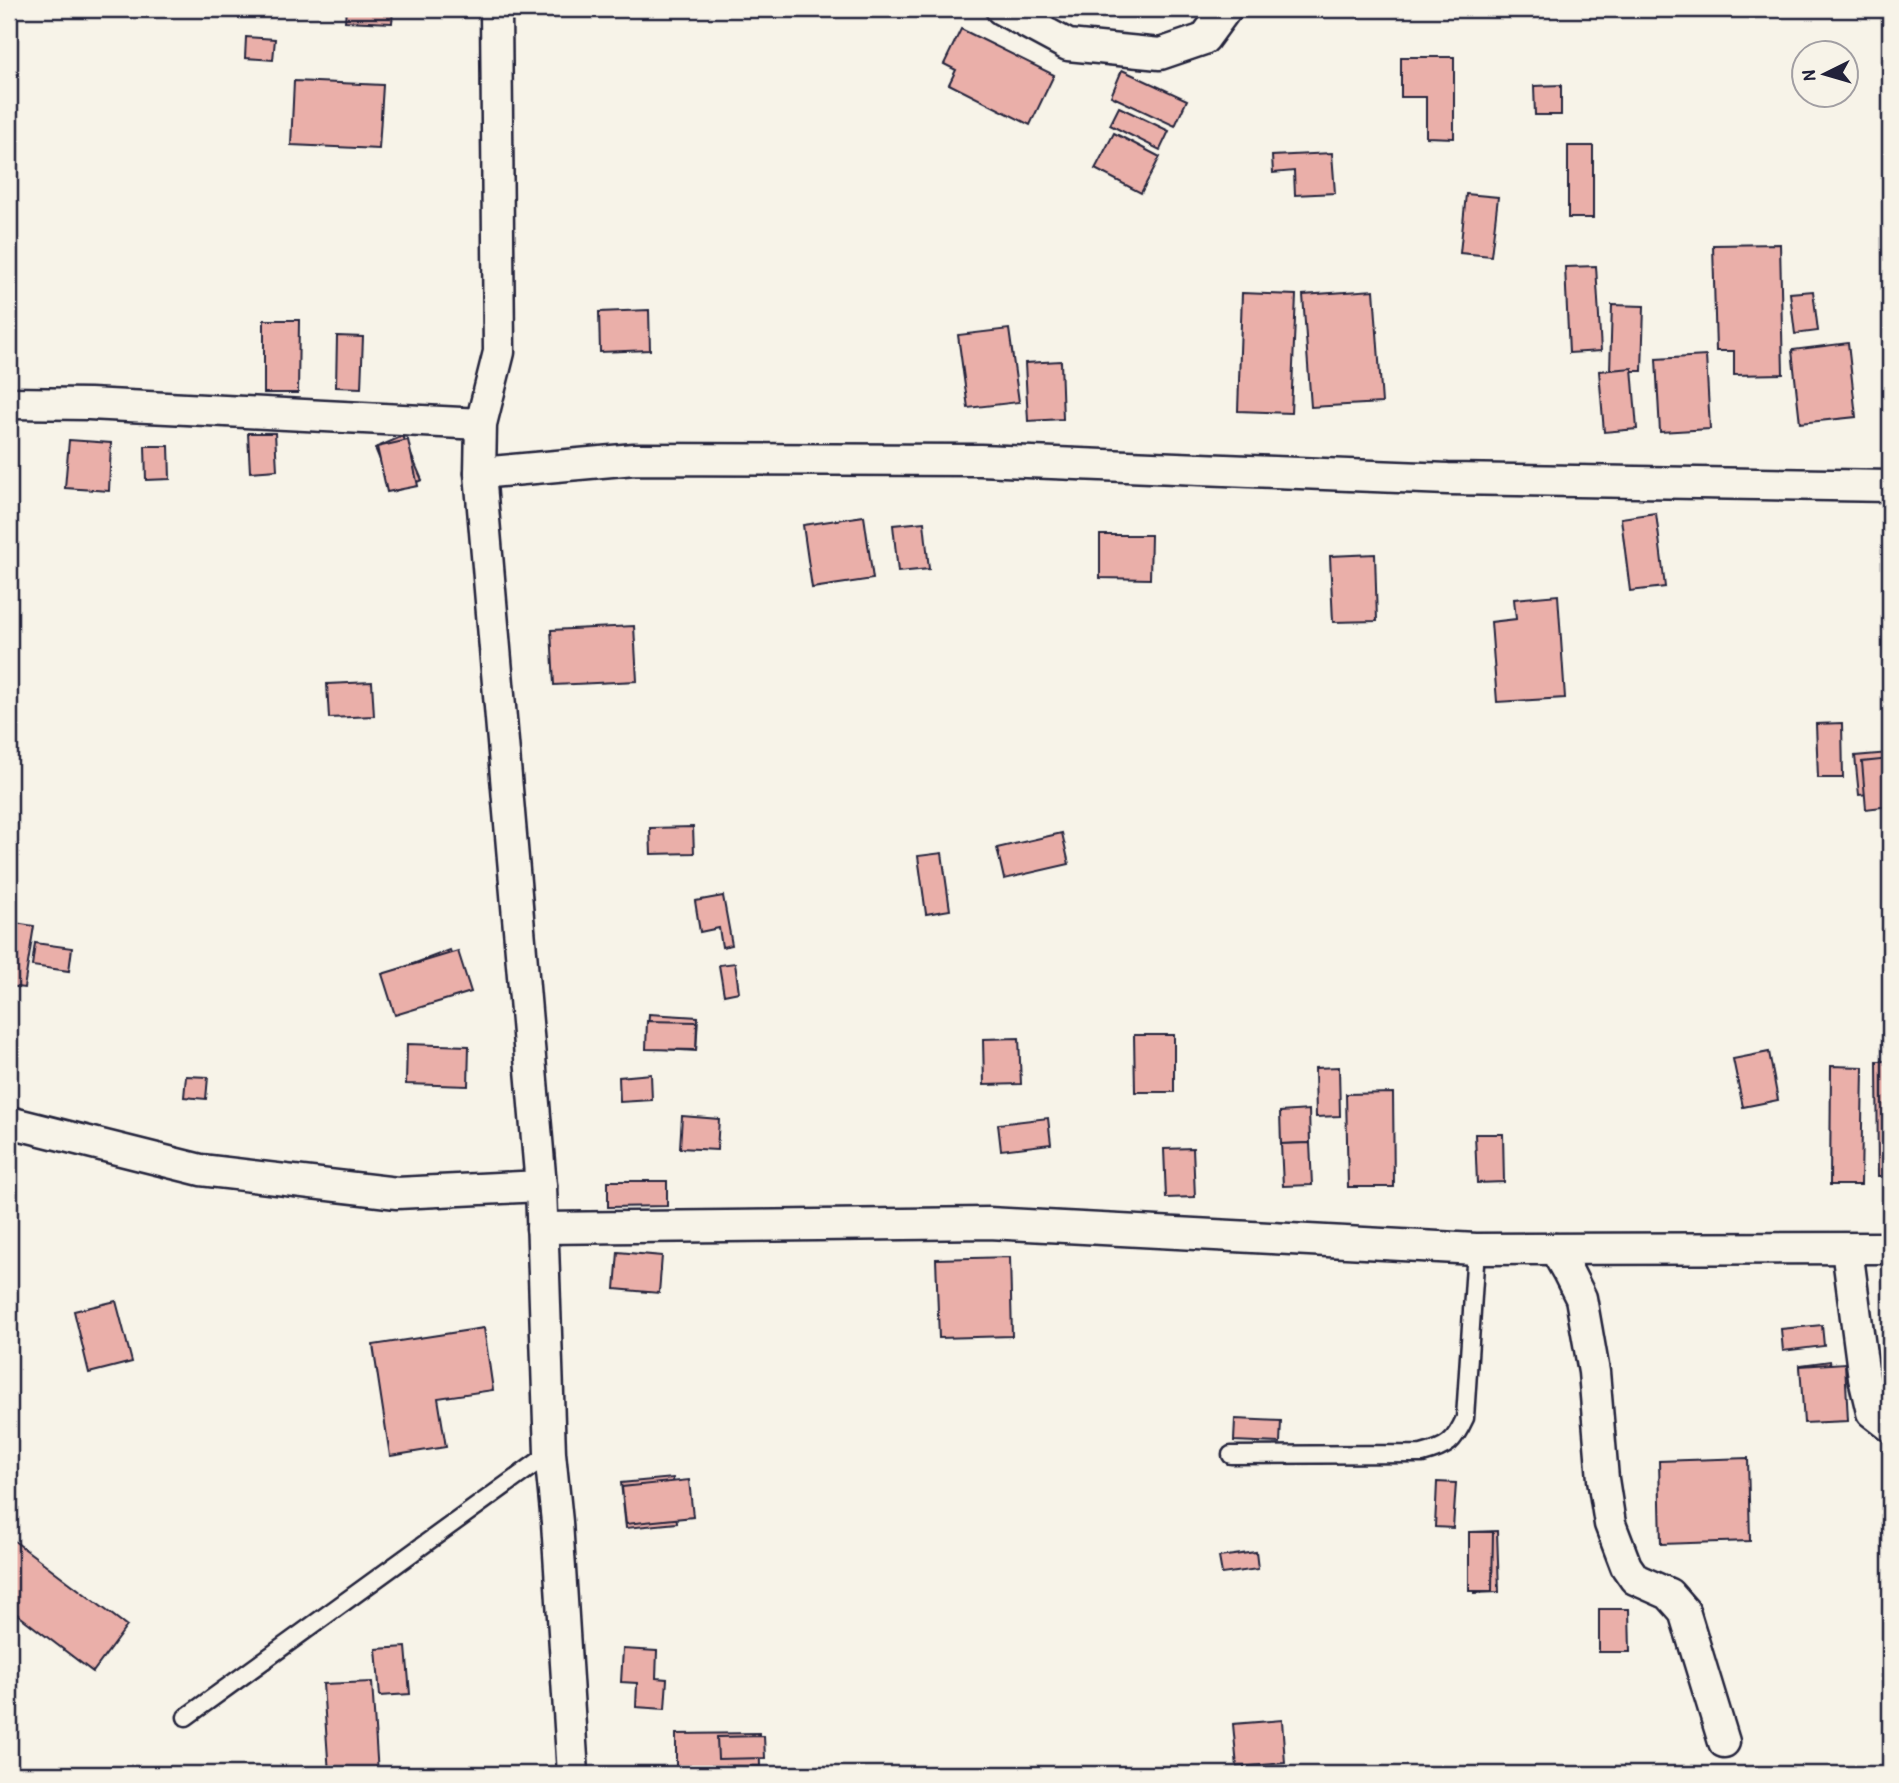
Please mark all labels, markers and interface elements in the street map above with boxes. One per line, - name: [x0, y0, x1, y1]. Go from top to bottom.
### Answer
- north arrow: [1790, 38, 1860, 108]
- text: N: [1795, 69, 1821, 82]

